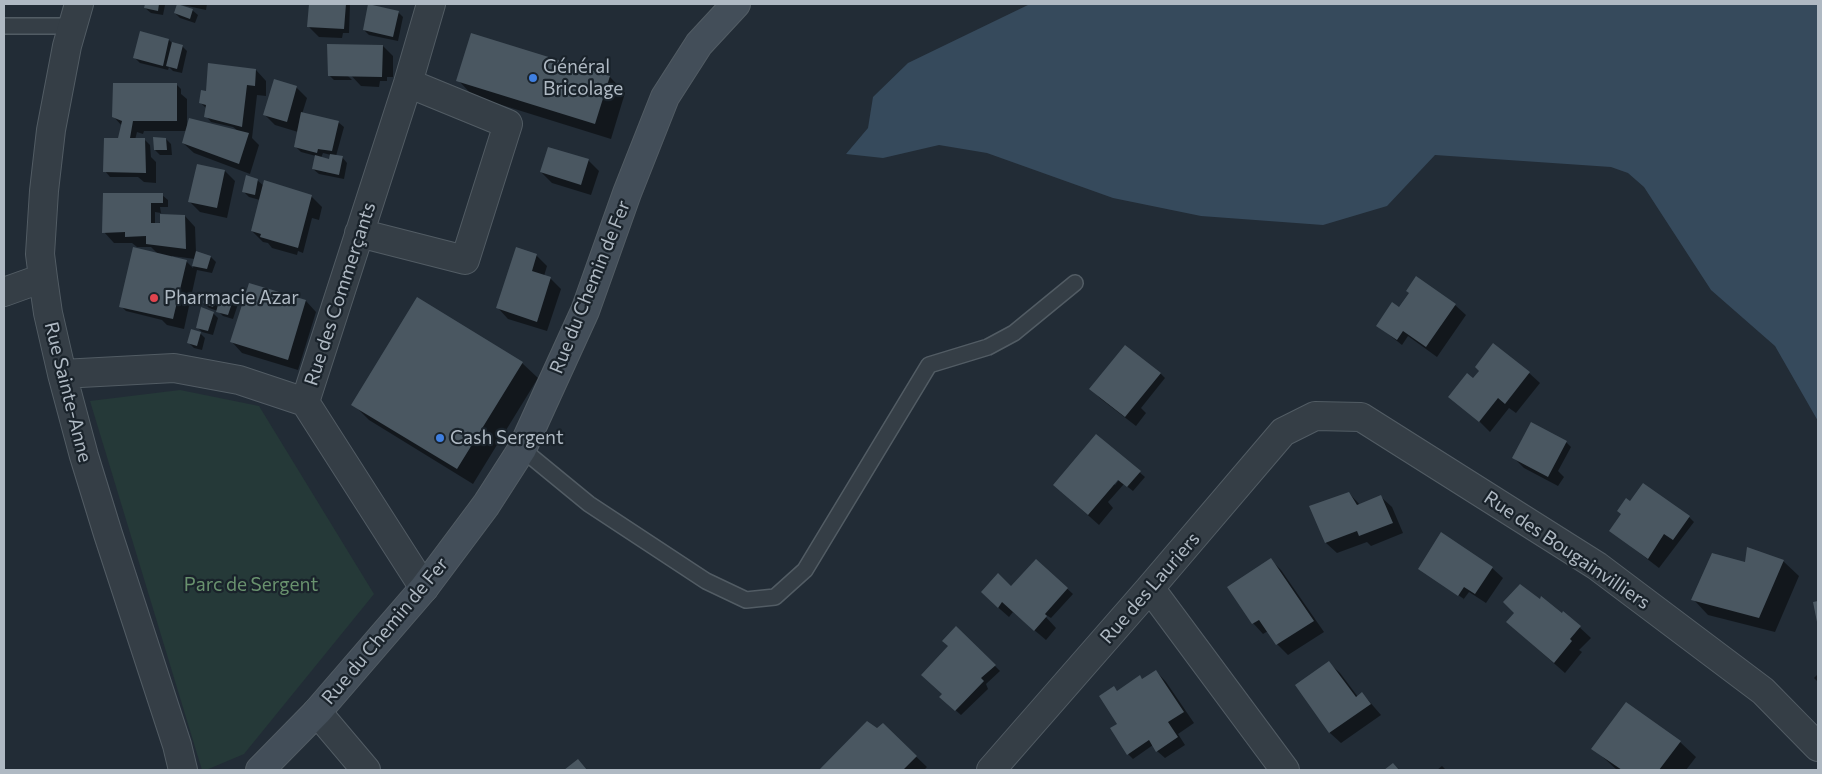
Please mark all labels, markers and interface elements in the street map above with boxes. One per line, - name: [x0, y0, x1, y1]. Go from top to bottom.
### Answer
- place label: Général Bricolage: [543, 56, 623, 100]
- marker: Général Bricolage: [527, 72, 539, 84]
- street label: Rue du Chemin de Fer: [545, 197, 635, 377]
- street label: Rue des Commerçants: [300, 199, 380, 389]
- place label: Pharmacie Azar: [164, 287, 299, 309]
- marker: Pharmacie Azar: [148, 292, 160, 304]
- street label: Rue Sainte-Anne: [40, 319, 96, 465]
- place label: Cash Sergent: [450, 427, 564, 449]
- marker: Cash Sergent: [434, 432, 446, 444]
- street label: Rue des Bougainvilliers: [1480, 486, 1654, 614]
- street label: Rue des Lauriers: [1095, 528, 1205, 648]
- street label: Rue du Chemin de Fer: [317, 553, 453, 709]
- park label: Parc de Sergent: [184, 574, 318, 596]

